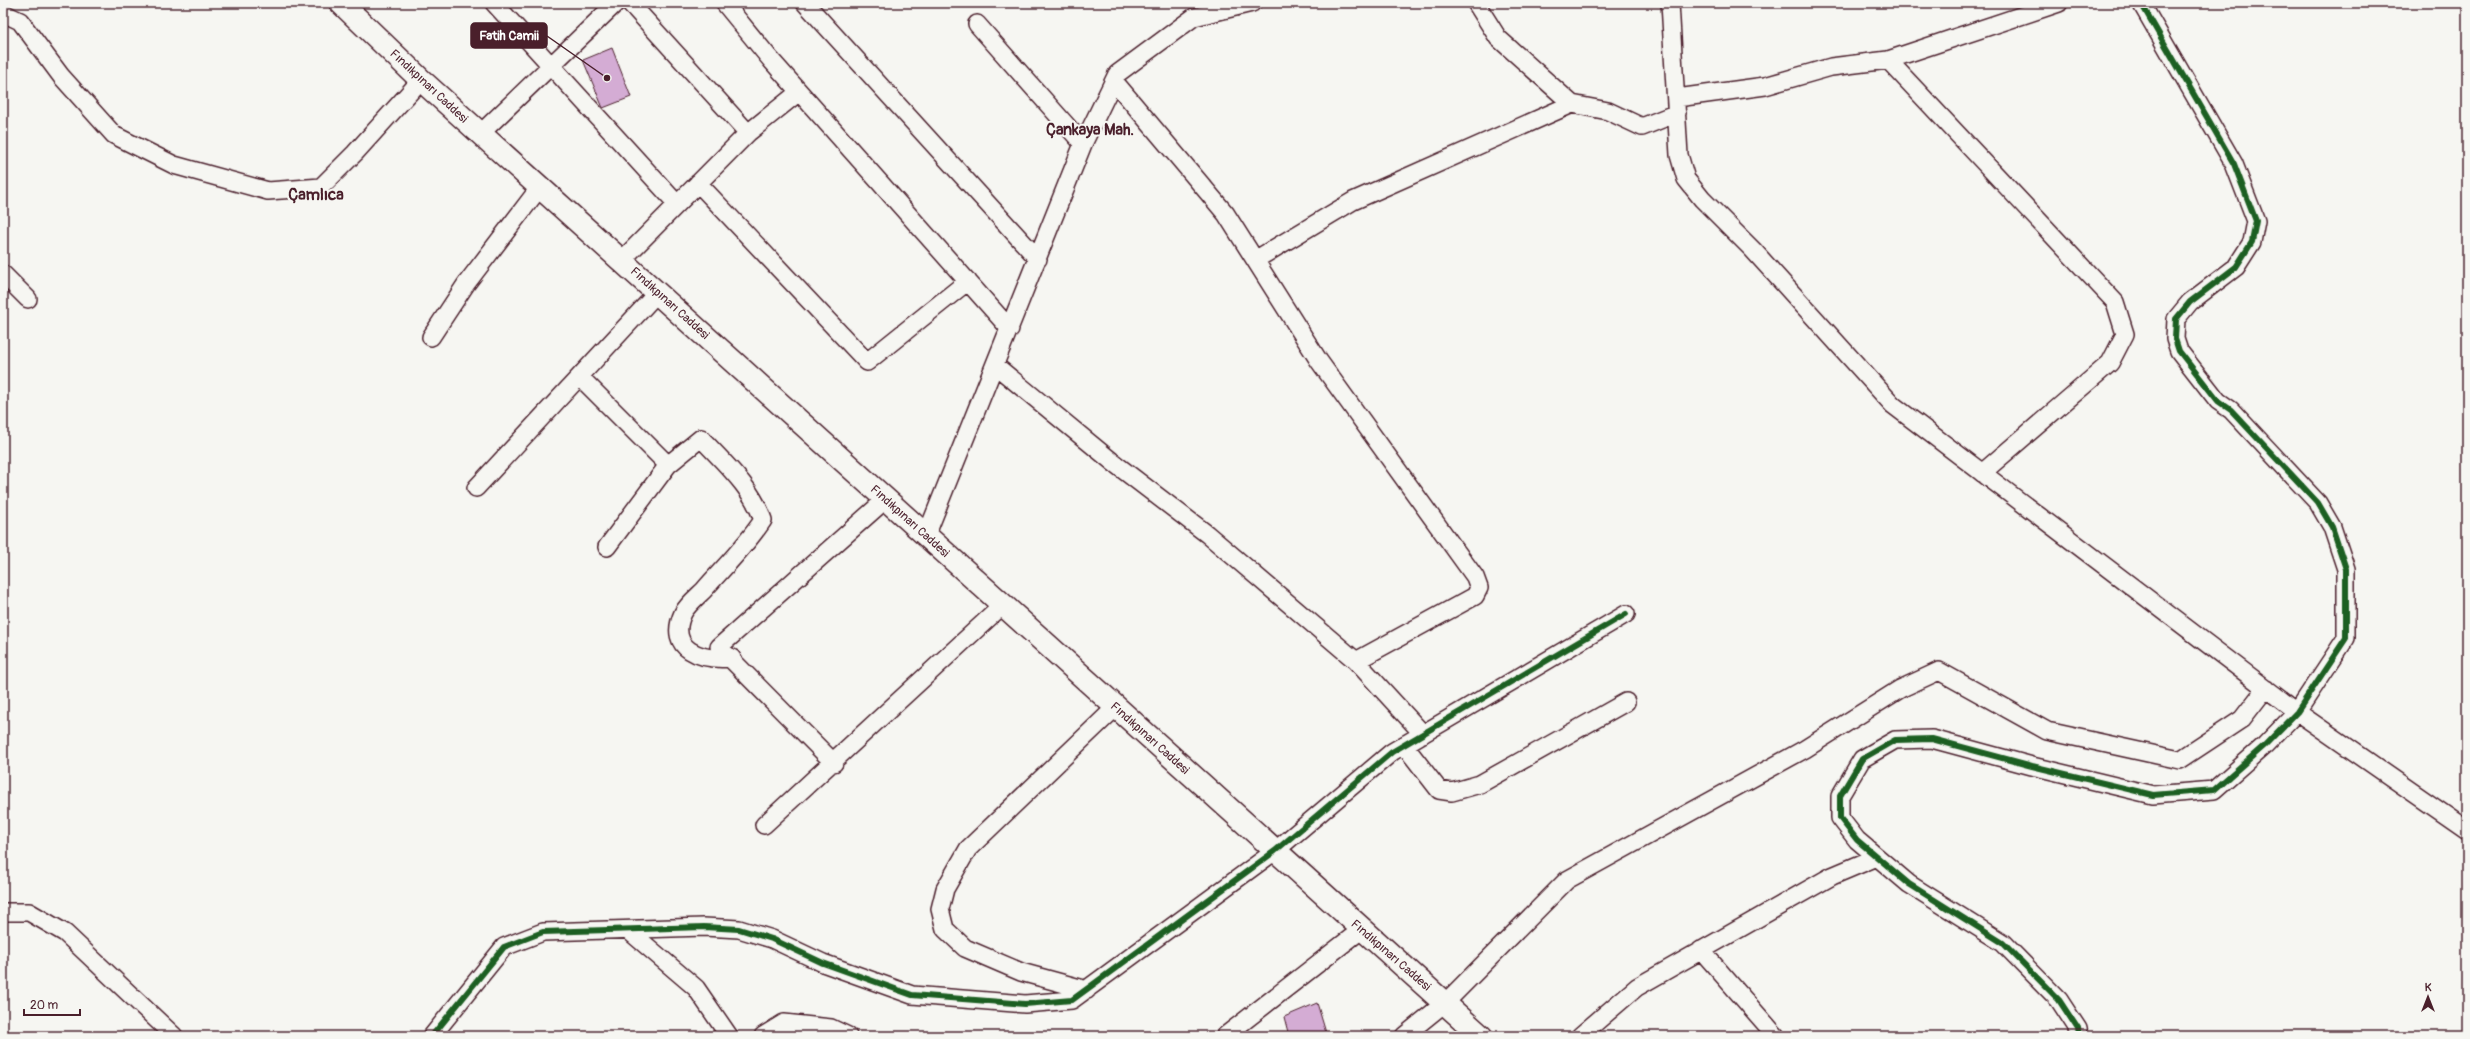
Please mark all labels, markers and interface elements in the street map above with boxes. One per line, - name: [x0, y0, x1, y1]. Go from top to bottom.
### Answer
- callout: Fatih Camii: [471, 23, 547, 48]
- text: Fatih Camii: [479, 28, 539, 44]
- street label: Fındıkpınarı Caddesi: [387, 46, 471, 126]
- district label: Çankaya Mah.: [1046, 120, 1134, 140]
- district label: Çamlıca: [288, 185, 344, 205]
- street label: Fındıkpınarı Caddesi: [627, 264, 712, 343]
- street label: Fındıkpınarı Caddesi: [867, 482, 952, 561]
- street label: Fındıkpınarı Caddesi: [1107, 699, 1192, 778]
- street label: Fındıkpınarı Caddesi: [1348, 917, 1434, 994]
- north arrow: [2408, 977, 2448, 1017]
- text: K: [2425, 981, 2432, 994]
- scale bar: [24, 991, 80, 1017]
- text: 20 m: [30, 998, 59, 1013]

